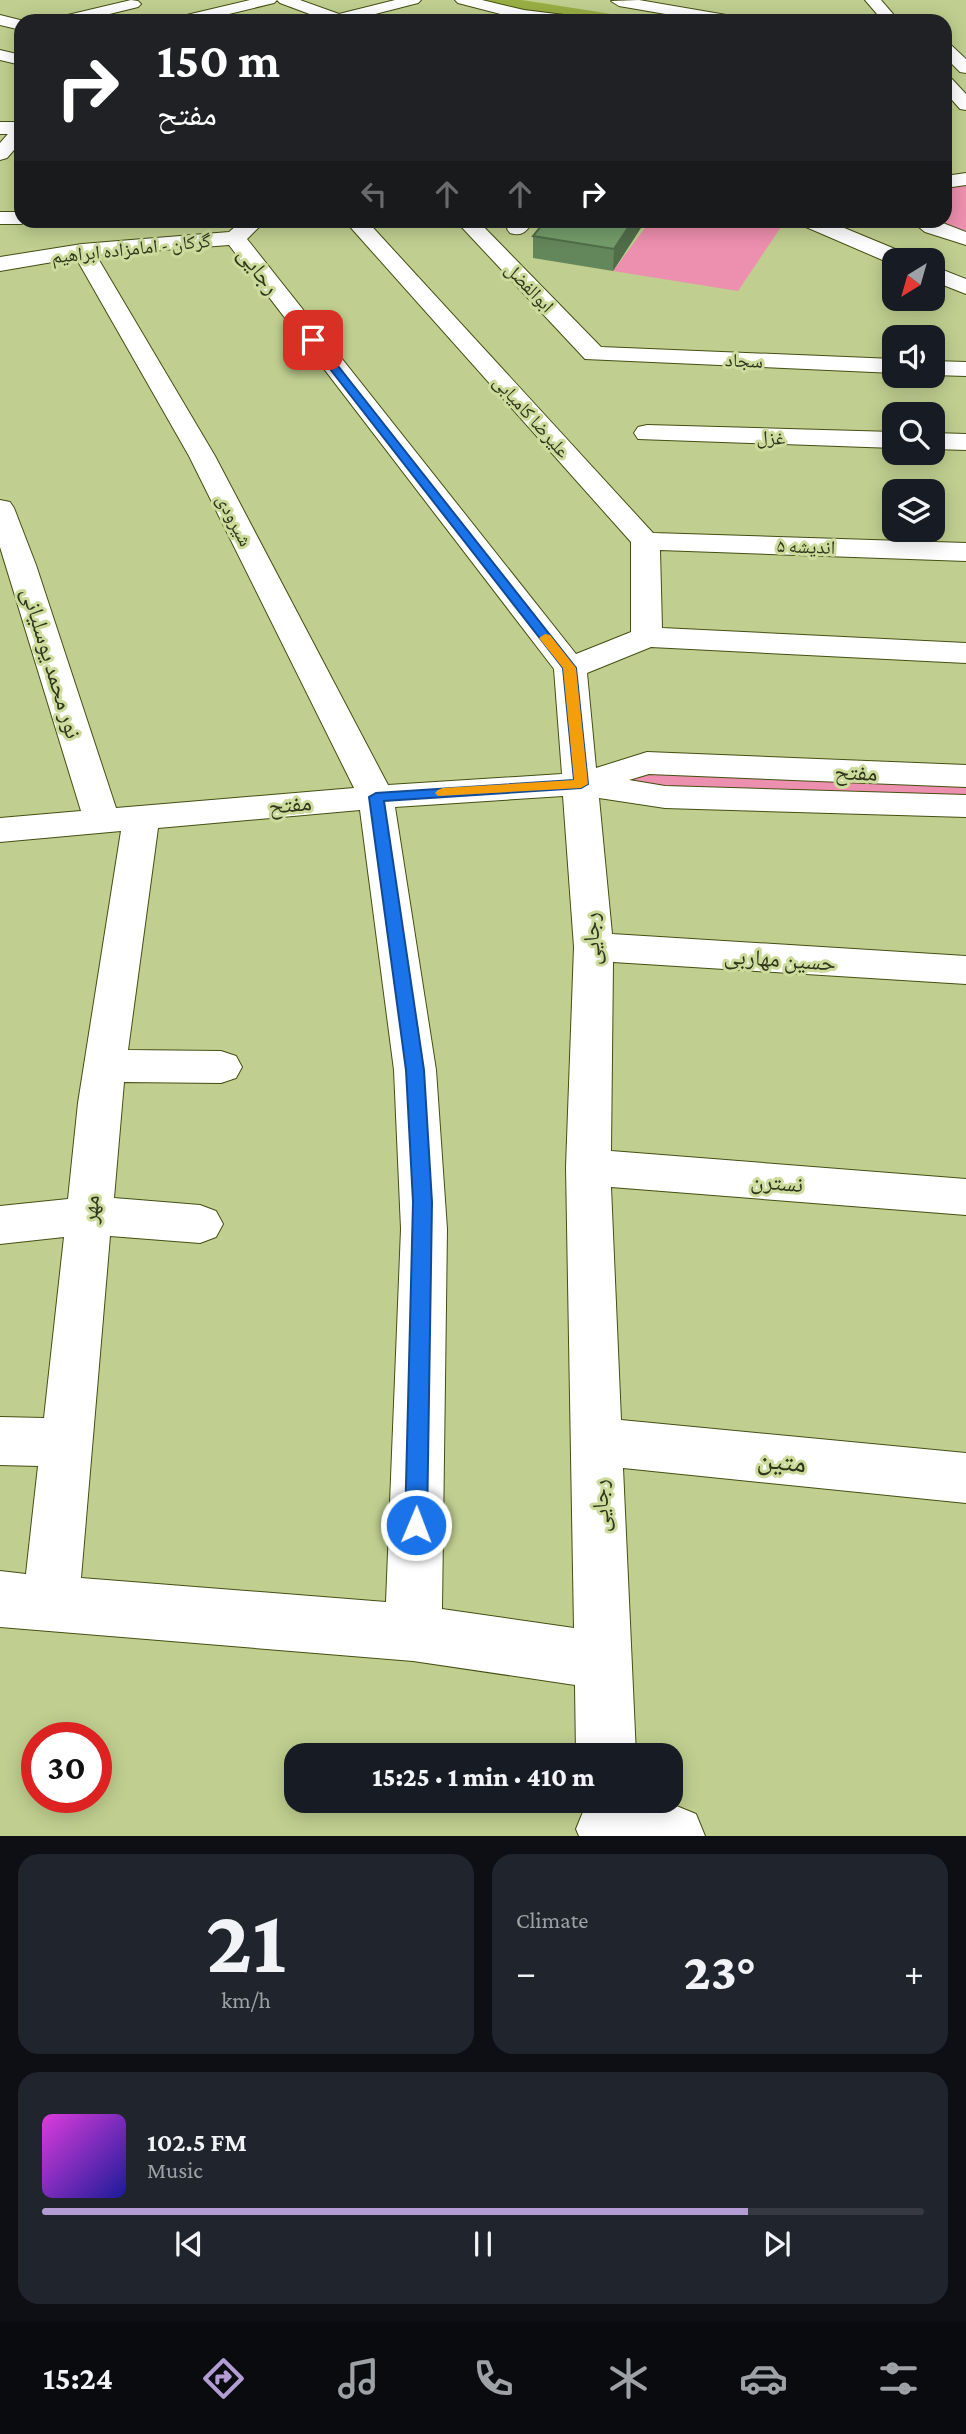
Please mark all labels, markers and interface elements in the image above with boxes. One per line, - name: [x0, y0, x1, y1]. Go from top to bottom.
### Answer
- text: 150 m: [157, 33, 280, 88]
- icon: right: [42, 42, 133, 133]
- text: مفتح: [157, 96, 217, 132]
- icon: left: [355, 175, 393, 213]
- icon: ahead: [428, 175, 466, 213]
- icon: ahead: [501, 175, 539, 213]
- icon: right: [574, 175, 612, 213]
- street label: گرکان - امامزاده ابراهیم: [50, 230, 212, 269]
- street label: رجایی: [232, 241, 285, 300]
- north arrow: [882, 248, 945, 312]
- map controls: [882, 248, 945, 542]
- street label: ابوالفضل: [500, 258, 558, 317]
- pin: [283, 310, 343, 370]
- icon: arrive: [294, 321, 332, 359]
- button: sound: [882, 325, 945, 388]
- street label: سجاد: [725, 349, 763, 372]
- street label: علیرضا کامیابی: [489, 371, 574, 463]
- button: search: [882, 402, 945, 465]
- street label: غزل: [756, 427, 786, 450]
- button: layers: [882, 479, 945, 542]
- street label: شیرودی: [212, 491, 257, 550]
- street label: اندیشه ۵: [776, 535, 836, 558]
- street label: نور محمد یوسلیانی: [16, 584, 87, 742]
- street label: مفتح: [834, 758, 878, 788]
- street label: مفتح: [267, 789, 313, 821]
- street label: رجایی: [577, 912, 606, 966]
- street label: حسین مهاربی: [723, 942, 837, 977]
- street label: نسترن: [750, 1167, 804, 1198]
- street label: مهر: [76, 1194, 104, 1225]
- street label: متین: [756, 1443, 808, 1480]
- street label: رجایی: [586, 1479, 615, 1533]
- position arrow: [379, 1488, 453, 1562]
- speed limit sign: 30: [21, 1722, 112, 1813]
- text: 15:25 · 1 min · 410 m: [372, 1763, 595, 1792]
- text: 21: [206, 1890, 286, 1992]
- text: Climate: [516, 1907, 588, 1933]
- text: 23°: [684, 1942, 756, 2000]
- text: −: [516, 1951, 536, 1993]
- text: +: [904, 1951, 924, 1993]
- text: km/h: [221, 1987, 271, 2013]
- text: 102.5 FM: [147, 2128, 247, 2157]
- text: Music: [147, 2157, 203, 2183]
- icon: previous: [170, 2225, 208, 2263]
- icon: pause: [464, 2225, 502, 2263]
- icon: next: [758, 2225, 796, 2263]
- icon: directions: [199, 2354, 248, 2403]
- icon: music: [334, 2354, 383, 2403]
- icon: phone: [469, 2354, 518, 2403]
- icon: climate: [604, 2354, 653, 2403]
- icon: car: [739, 2354, 788, 2403]
- icon: filters: [874, 2354, 923, 2403]
- text: 15:24: [43, 2360, 113, 2396]

